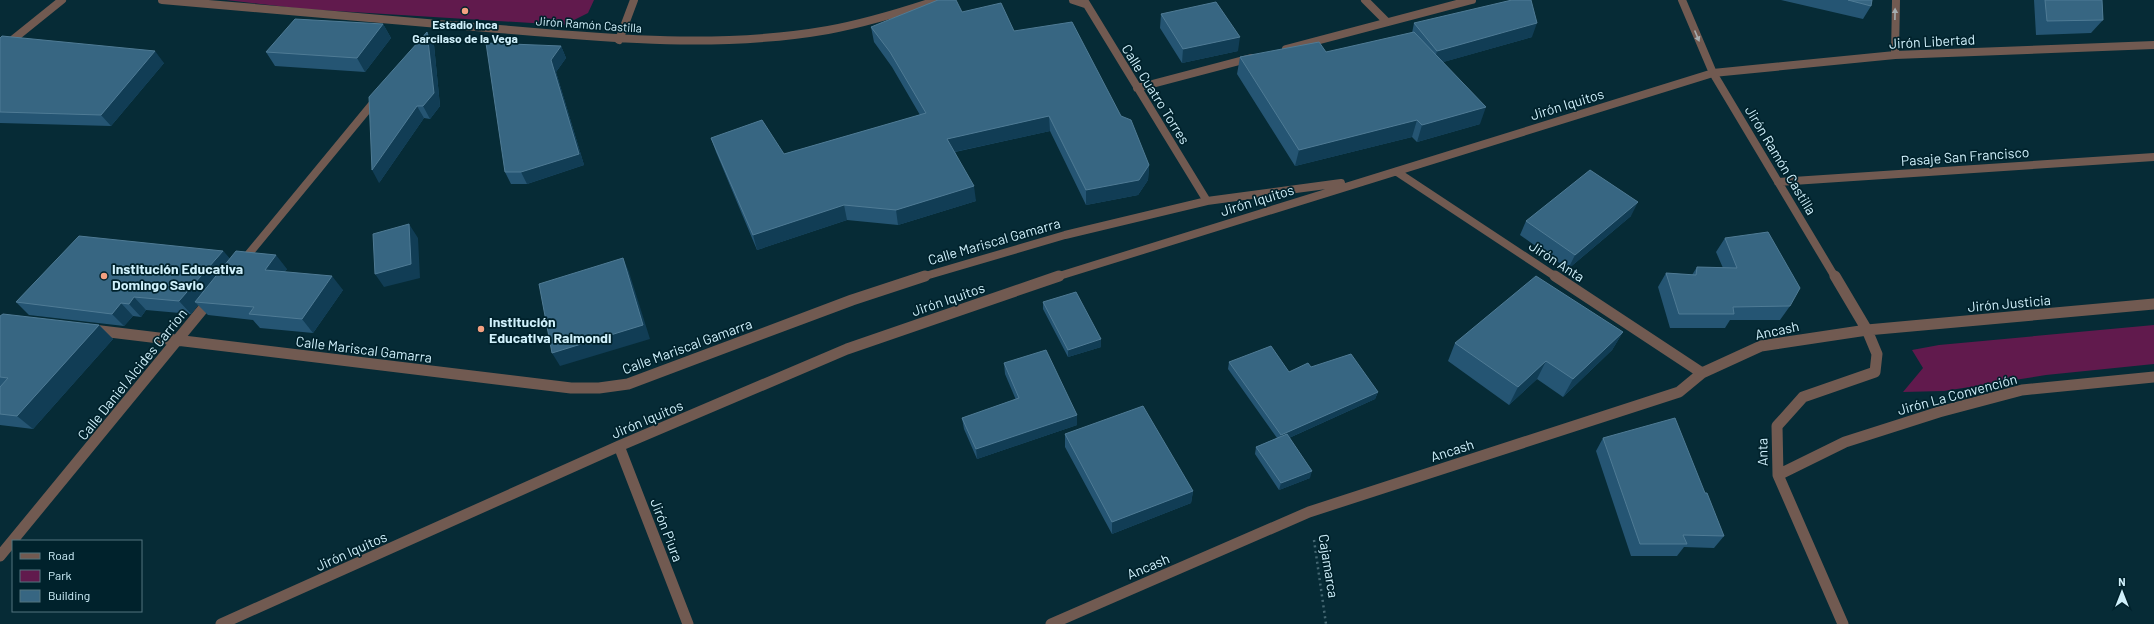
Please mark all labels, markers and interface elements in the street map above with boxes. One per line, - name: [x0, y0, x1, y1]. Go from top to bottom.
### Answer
- marker: Estadio Inca Garcilaso de la Vega: [460, 6, 470, 16]
- one-way arrow: [1892, 8, 1899, 20]
- street label: Jirón Ramón Castilla: [535, 13, 643, 35]
- place label: Estadio Inca Garcilaso de la Vega: [412, 17, 518, 45]
- one-way arrow: [1694, 30, 1700, 41]
- street label: Jirón Libertad: [1888, 30, 1976, 52]
- street label: Calle Cuatro Torres: [1118, 41, 1194, 147]
- street label: Jirón Iquitos: [1528, 85, 1606, 123]
- street label: Jirón Ramón Castilla: [1742, 102, 1820, 218]
- street label: Pasaje San Francisco: [1900, 143, 2030, 169]
- street label: Jirón Iquitos: [1218, 181, 1296, 219]
- street label: Calle Mariscal Gamarra: [926, 214, 1062, 268]
- street label: Jirón Anta: [1526, 237, 1588, 285]
- place label: Institución Educativa Domingo Savio: [112, 260, 243, 293]
- marker: Institución Educativa Domingo Savio: [99, 271, 109, 281]
- street label: Jirón Iquitos: [909, 278, 987, 319]
- street label: Jirón Justicia: [1967, 291, 2051, 315]
- street label: Calle Daniel Alcides Carrion: [74, 305, 190, 443]
- place label: Institución Educativa Raimondi: [489, 313, 612, 346]
- street label: Calle Mariscal Gamarra: [620, 315, 754, 377]
- street label: Ancash: [1753, 317, 1801, 343]
- marker: Institución Educativa Raimondi: [476, 324, 486, 334]
- street label: Calle Mariscal Gamarra: [295, 332, 433, 366]
- street label: Jirón La Convención: [1895, 370, 2019, 418]
- street label: Jirón Iquitos: [609, 396, 686, 442]
- street label: Ancash: [1428, 435, 1476, 465]
- street label: Anta: [1753, 438, 1771, 466]
- street label: Jirón Piura: [647, 496, 687, 564]
- street label: Jirón Iquitos: [313, 528, 390, 574]
- street label: Cajamarca: [1316, 533, 1342, 599]
- legend: [12, 540, 142, 612]
- text: Road: [48, 548, 75, 562]
- street label: Ancash: [1124, 549, 1172, 583]
- text: Park: [48, 568, 72, 582]
- north arrow: [2102, 572, 2142, 612]
- text: N: [2118, 575, 2126, 588]
- text: Building: [48, 588, 90, 602]

